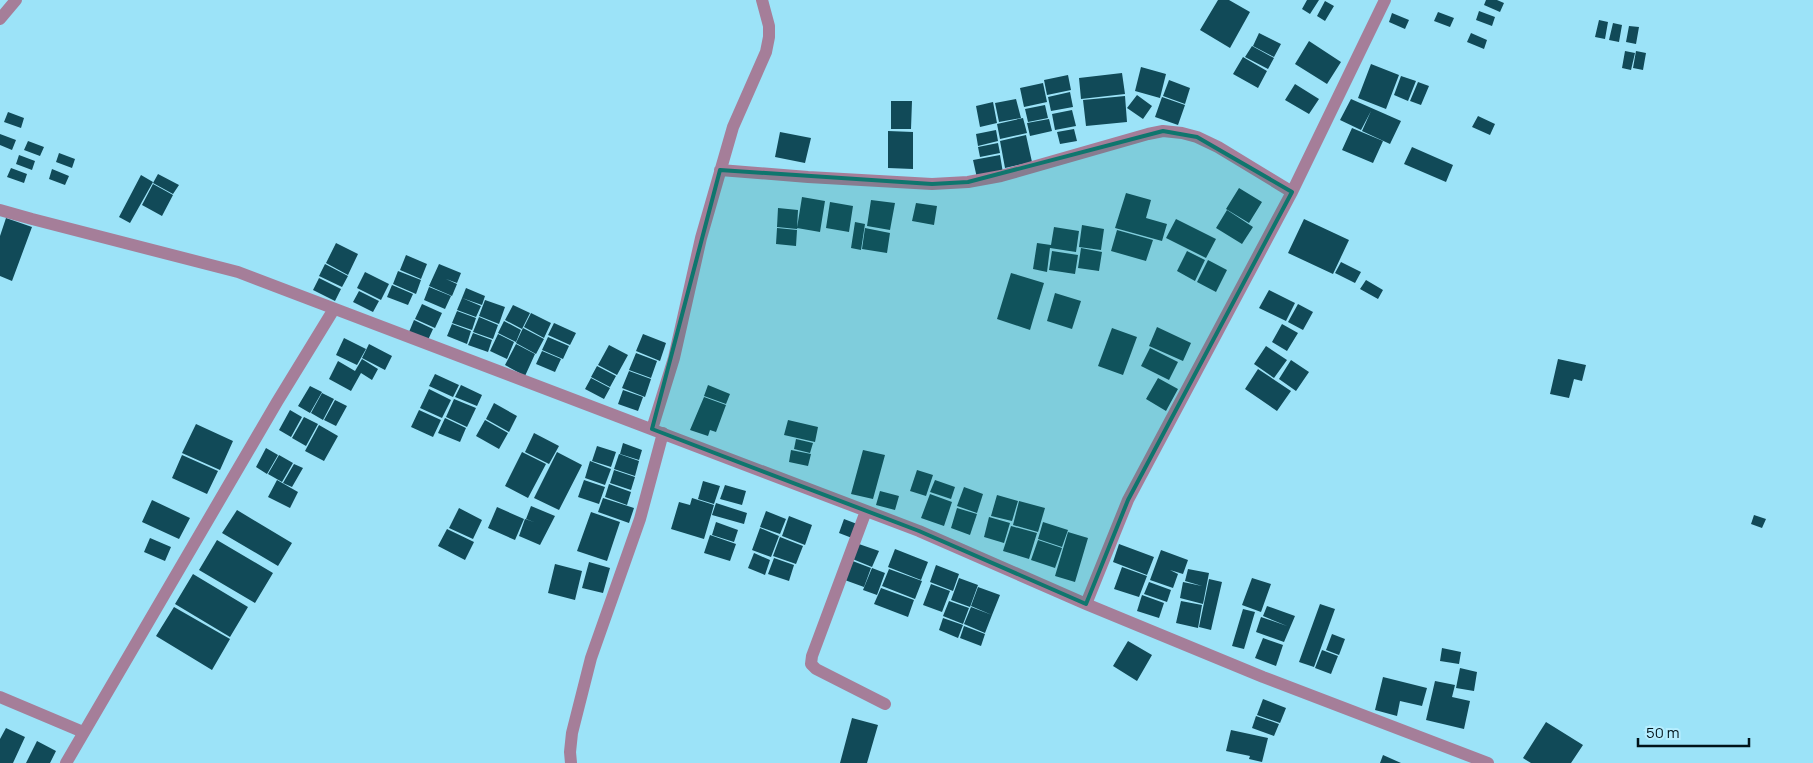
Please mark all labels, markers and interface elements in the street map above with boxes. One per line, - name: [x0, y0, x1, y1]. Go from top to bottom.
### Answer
- scale bar: [1638, 716, 1749, 748]
- text: 50 m: [1646, 722, 1680, 743]

